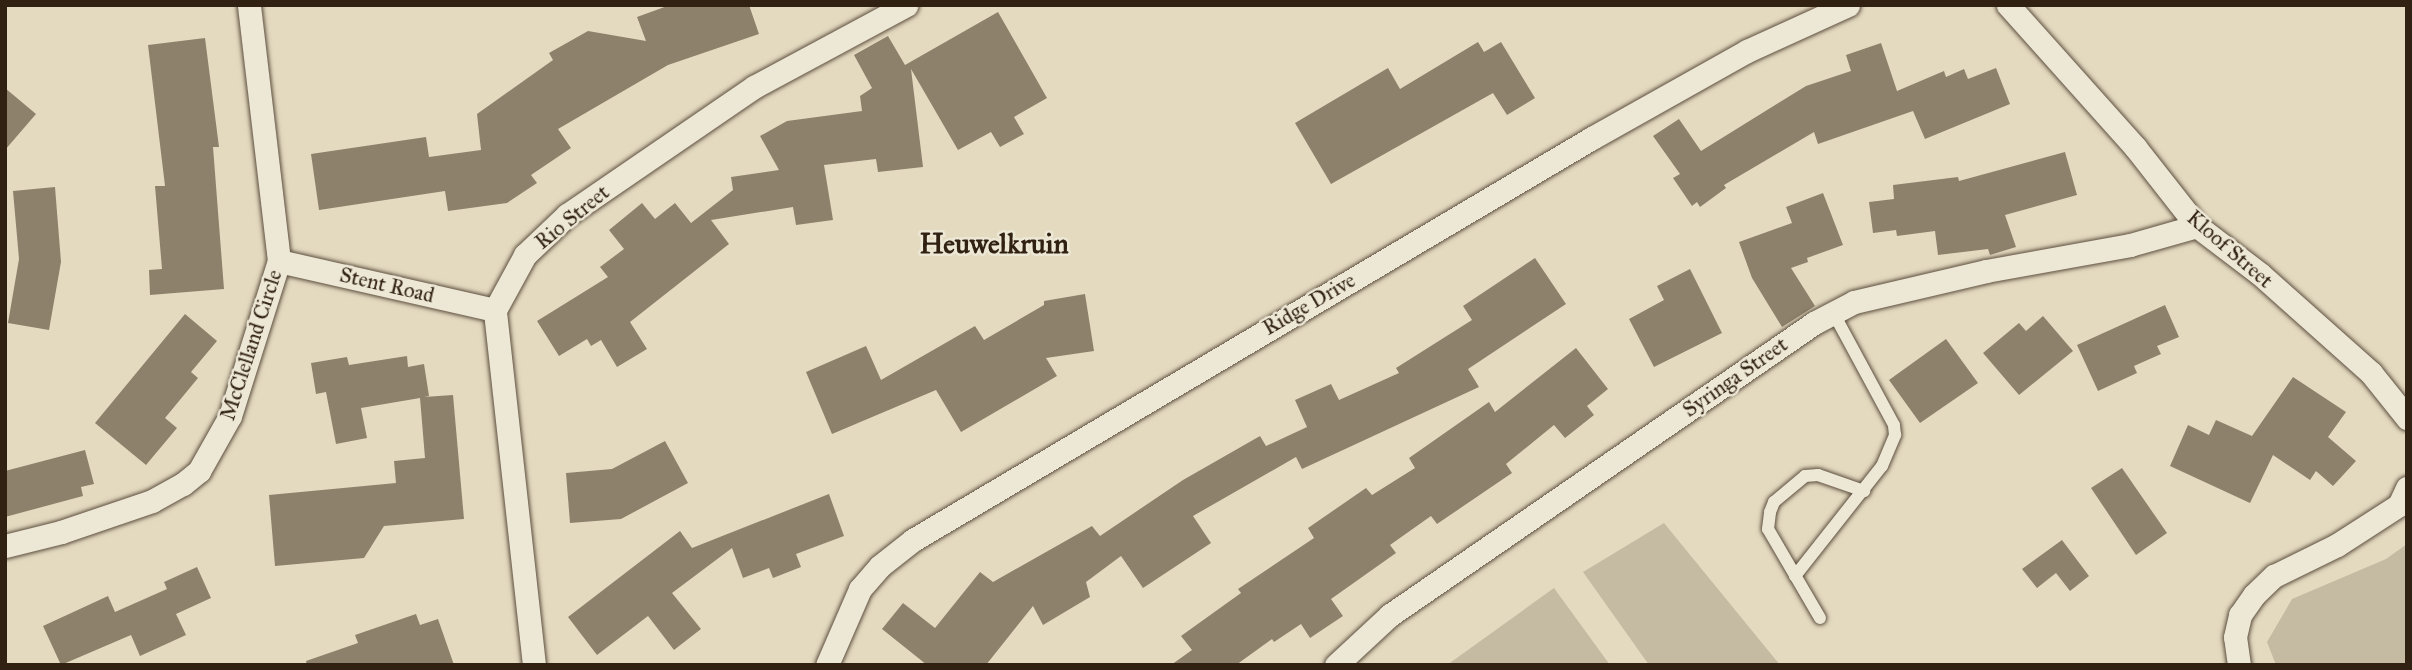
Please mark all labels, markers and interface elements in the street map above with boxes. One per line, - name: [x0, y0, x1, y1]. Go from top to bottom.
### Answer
- street label: Rio Street: [530, 180, 614, 254]
- street label: Kloof Street: [2182, 205, 2278, 293]
- district label: Heuwelkruin: [919, 227, 1069, 261]
- street label: Stent Road: [337, 262, 437, 308]
- street label: McClelland Circle: [215, 267, 287, 423]
- street label: Ridge Drive: [1258, 267, 1360, 341]
- street label: Syringa Street: [1678, 332, 1792, 422]

